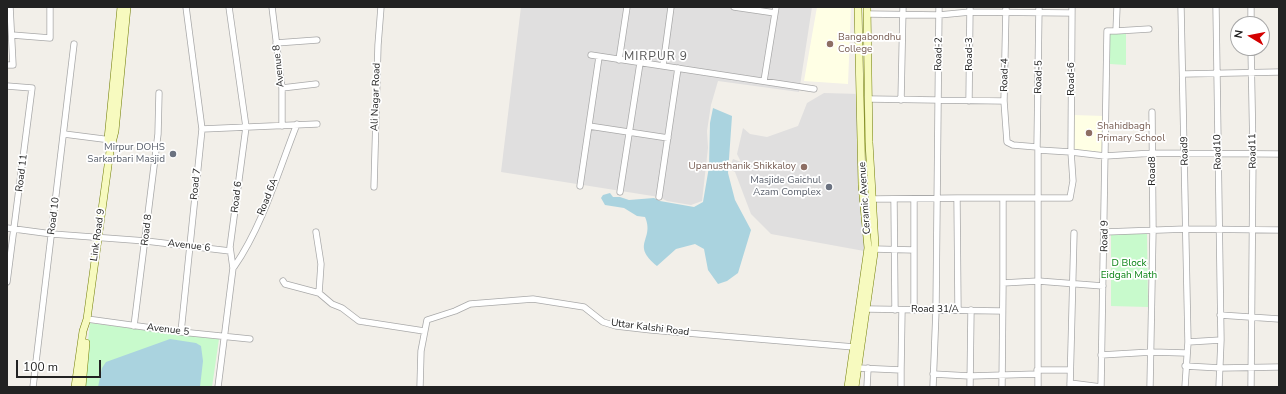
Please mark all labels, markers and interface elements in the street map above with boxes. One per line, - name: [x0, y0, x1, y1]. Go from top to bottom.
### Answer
- north arrow: [1230, 16, 1270, 56]
- text: N: [1231, 29, 1247, 39]
- place label: Bangabondhu College: [838, 32, 901, 56]
- street label: Road-2: [933, 37, 945, 71]
- street label: Road-3: [964, 37, 976, 71]
- marker: Bangabondhu College: [825, 39, 835, 49]
- street label: Avenue 8: [271, 44, 287, 88]
- district label: MIRPUR 9: [624, 50, 688, 64]
- street label: Road-4: [999, 58, 1011, 92]
- street label: Road-5: [1033, 60, 1045, 94]
- street label: Road-6: [1066, 62, 1078, 96]
- street label: Ali Nagar Road: [369, 63, 383, 131]
- place label: Shahidbagh Primary School: [1097, 121, 1165, 144]
- marker: Shahidbagh Primary School: [1084, 128, 1094, 138]
- street label: Road11: [1247, 133, 1259, 169]
- street label: Road10: [1212, 134, 1224, 170]
- street label: Road9: [1179, 136, 1191, 166]
- place label: Mirpur DOHS Sarkarbari Masjid: [87, 142, 165, 166]
- marker: Mirpur DOHS Sarkarbari Masjid: [168, 149, 178, 159]
- street label: Road 11: [14, 153, 30, 193]
- street label: Road8: [1147, 156, 1159, 186]
- place label: Upanusthanik Shikkaloy: [689, 161, 796, 173]
- street label: Ceramic Avenue: [856, 161, 874, 235]
- marker: Upanusthanik Shikkaloy: [799, 162, 809, 172]
- street label: Road 7: [188, 168, 204, 200]
- place label: Masjide Gaichul Azam Complex: [750, 175, 821, 198]
- street label: Road 6A: [255, 177, 281, 217]
- street label: Road 6: [229, 180, 245, 214]
- marker: Masjide Gaichul Azam Complex: [824, 182, 834, 192]
- street label: Road 10: [46, 196, 62, 236]
- street label: Link Road 9: [88, 208, 108, 262]
- street label: Road 8: [139, 213, 155, 247]
- street label: Road 9: [1099, 220, 1111, 252]
- street label: Avenue 6: [167, 237, 211, 255]
- park label: D Block Eidgah Math: [1101, 258, 1157, 282]
- street label: Road 31/A: [911, 304, 959, 316]
- street label: Uttar Kalshi Road: [610, 317, 690, 339]
- street label: Avenue 5: [146, 321, 190, 339]
- scale bar: [18, 352, 103, 378]
- text: 100 m: [23, 359, 58, 375]

